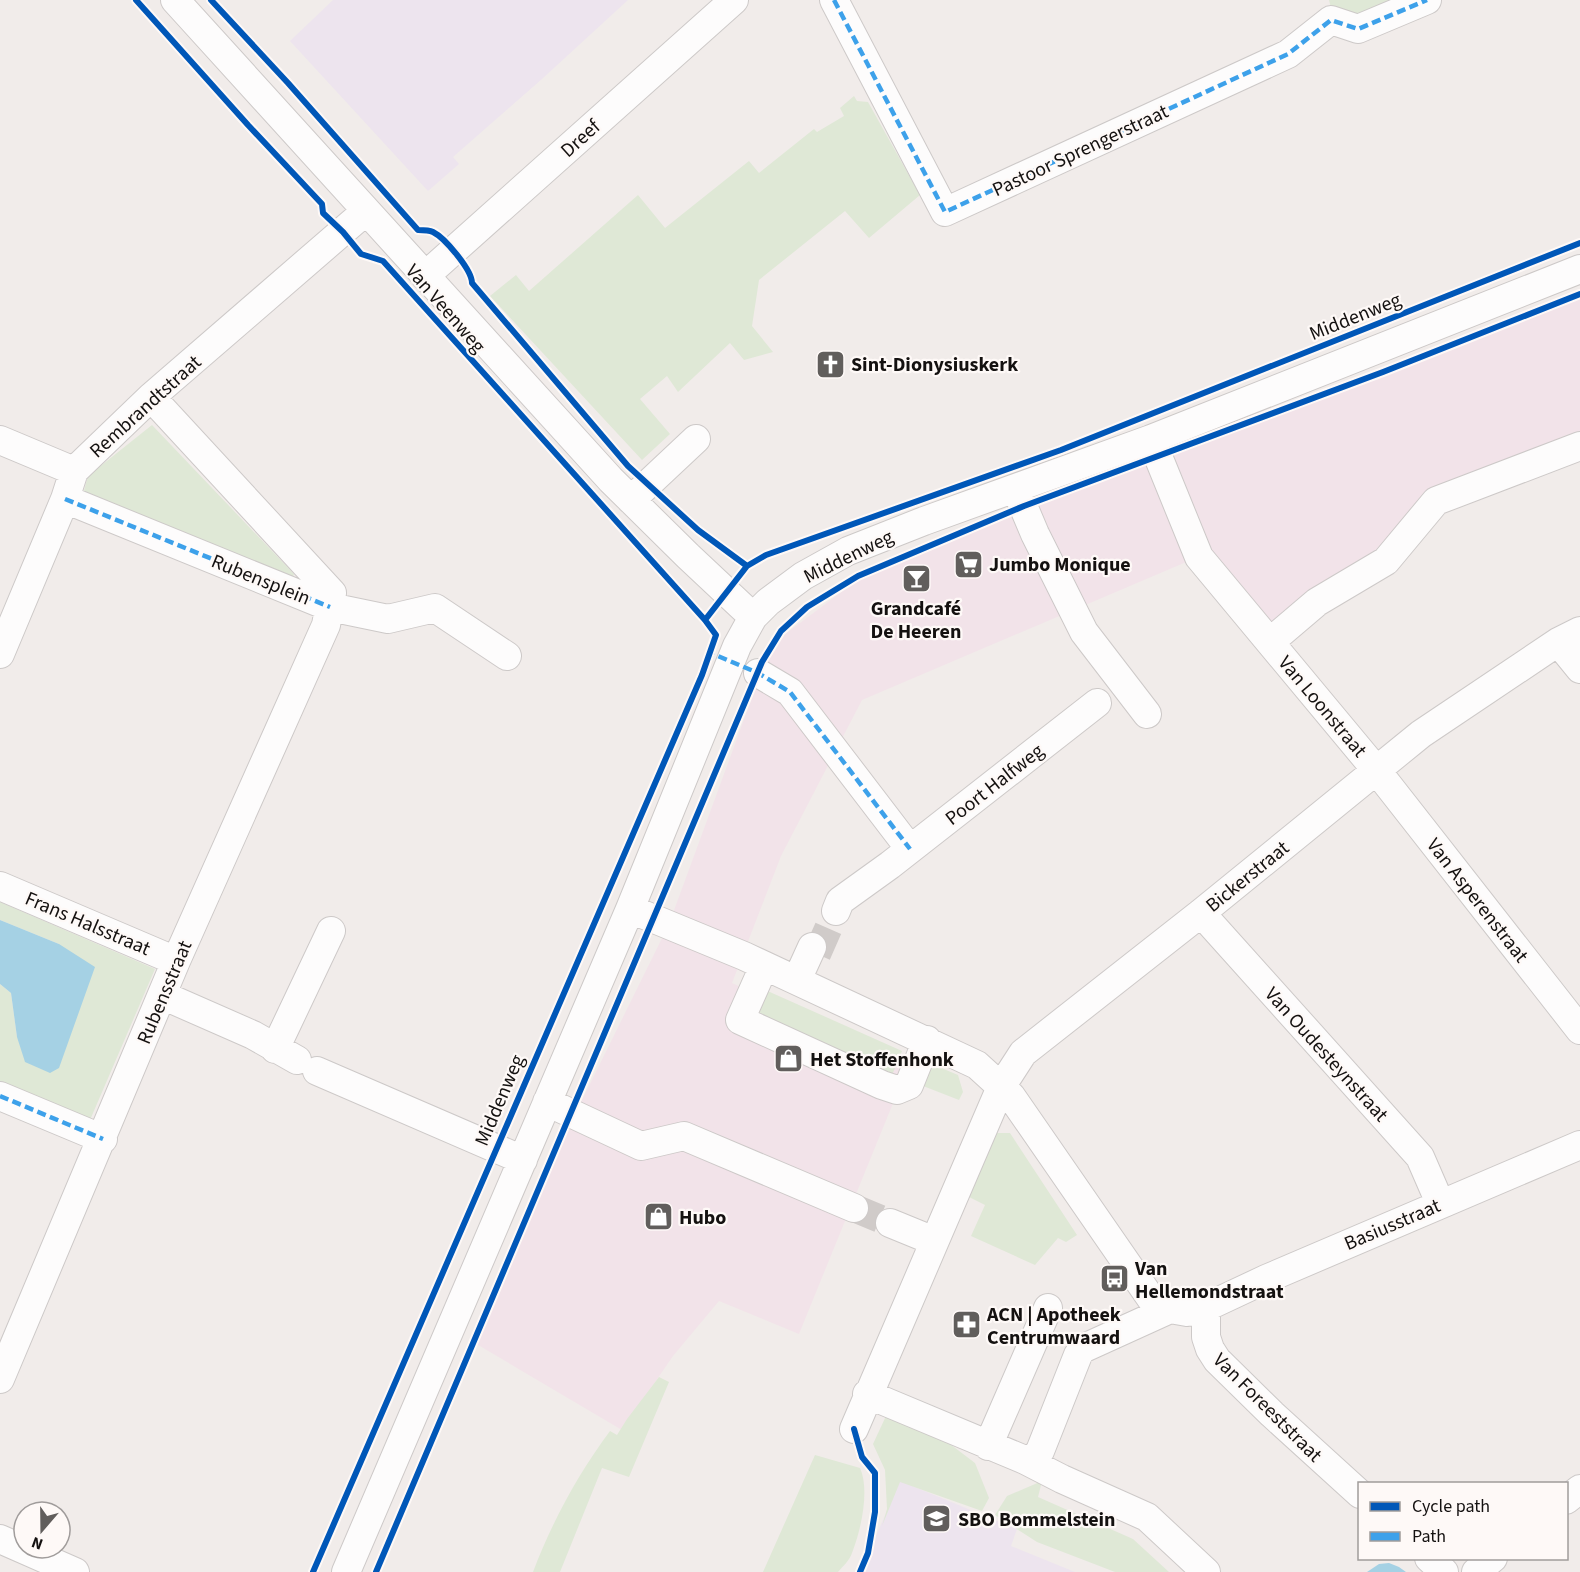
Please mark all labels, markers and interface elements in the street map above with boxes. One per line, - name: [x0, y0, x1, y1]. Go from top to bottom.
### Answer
- street label: Pastoor Sprengerstraat: [988, 98, 1173, 204]
- street label: Dreef: [555, 113, 607, 164]
- street label: Van Veenweg: [399, 258, 492, 359]
- street label: Middenweg: [1305, 286, 1405, 348]
- church icon: Sint-Dionysiuskerk: [814, 348, 846, 380]
- street label: Rembrandtstraat: [84, 349, 208, 465]
- place label: Sint-Dionysiuskerk: [851, 351, 1018, 379]
- street label: Middenweg: [799, 523, 898, 591]
- street label: Rubensplein: [207, 547, 314, 612]
- supermarket icon: Jumbo Monique: [952, 548, 984, 580]
- place label: Jumbo Monique: [989, 551, 1131, 579]
- bar icon: Grandcafé De Heeren: [900, 562, 932, 594]
- place label: Grandcafé De Heeren: [871, 595, 961, 646]
- street label: Van Loonstraat: [1271, 650, 1373, 764]
- street label: Poort Halfweg: [939, 737, 1050, 832]
- street label: Van Asperenstraat: [1420, 832, 1535, 969]
- street label: Bickerstraat: [1200, 834, 1295, 919]
- street label: Frans Halsstraat: [21, 885, 155, 963]
- street label: Rubensstraat: [130, 936, 199, 1049]
- street label: Van Oudesteynstraat: [1258, 981, 1395, 1128]
- shop icon: Het Stoffenhonk: [773, 1043, 805, 1075]
- place label: Het Stoffenhonk: [810, 1046, 954, 1074]
- street label: Middenweg: [468, 1050, 532, 1150]
- street label: Basiusstraat: [1340, 1192, 1445, 1258]
- shop icon: Hubo: [642, 1201, 674, 1233]
- place label: Hubo: [679, 1204, 726, 1232]
- place label: Van Hellemondstraat: [1134, 1255, 1284, 1306]
- bus stop icon: Van Hellemondstraat: [1098, 1263, 1130, 1295]
- place label: ACN | Apotheek Centrumwaard: [986, 1301, 1121, 1352]
- pharmacy icon: ACN | Apotheek Centrumwaard: [950, 1309, 982, 1341]
- street label: Van Foreeststraat: [1206, 1347, 1328, 1469]
- legend: [1358, 1482, 1568, 1560]
- text: Cycle path: [1412, 1494, 1490, 1519]
- north arrow: [12, 1500, 72, 1560]
- school or university icon: SBO Bommelstein: [921, 1503, 953, 1535]
- place label: SBO Bommelstein: [958, 1506, 1116, 1534]
- text: Path: [1412, 1524, 1446, 1549]
- text: N: [28, 1531, 46, 1555]

